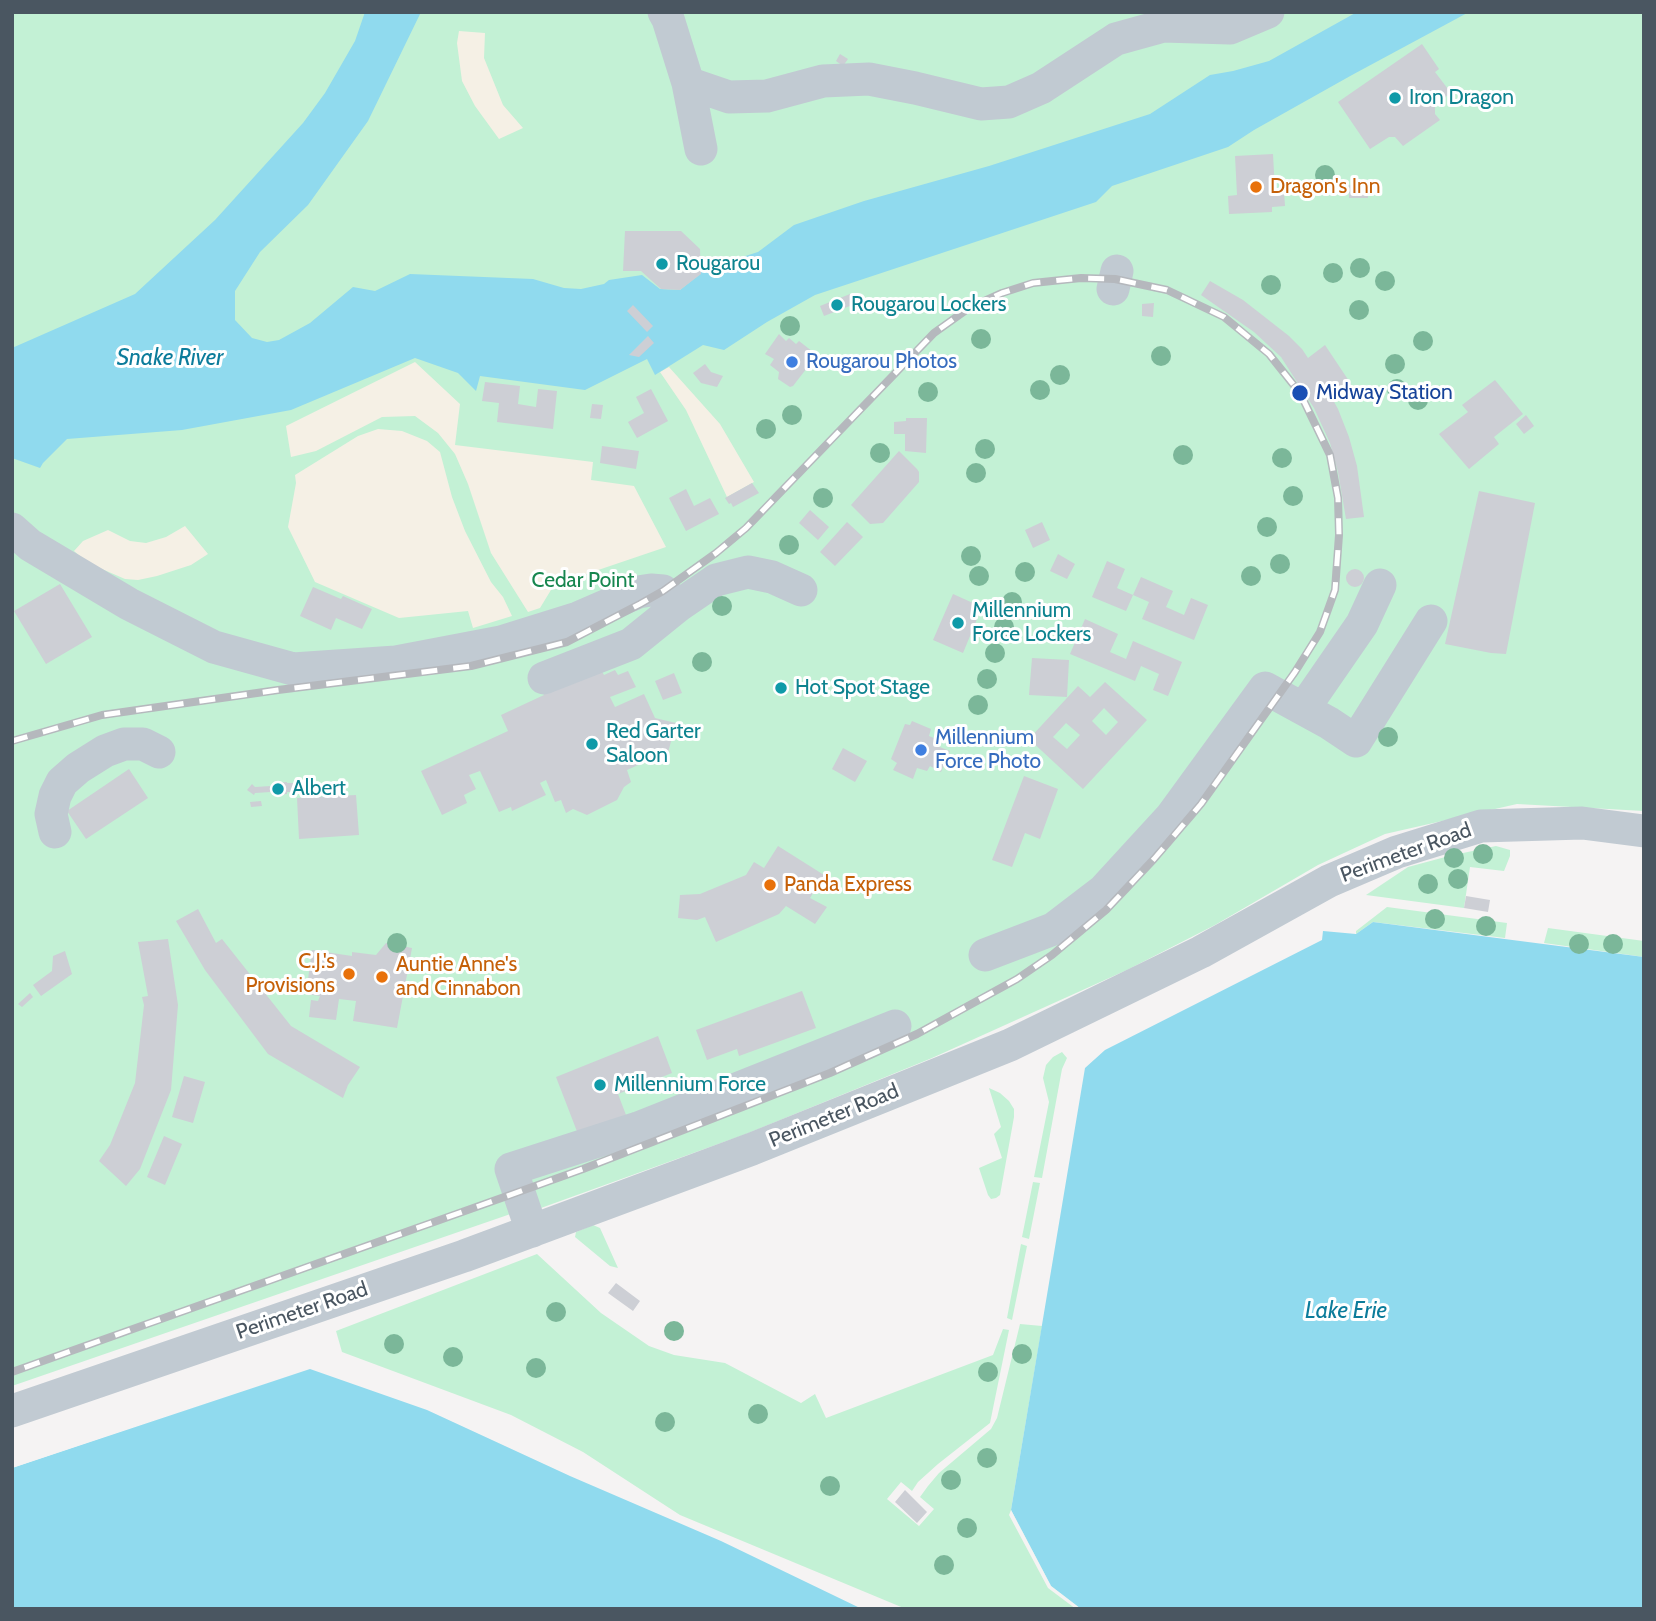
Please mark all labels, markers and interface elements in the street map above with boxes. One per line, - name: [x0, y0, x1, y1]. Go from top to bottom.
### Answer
- place label: Iron Dragon: [1409, 85, 1514, 111]
- marker: Iron Dragon: [1387, 90, 1403, 106]
- place label: Dragon's Inn: [1270, 174, 1380, 200]
- marker: Dragon's Inn: [1248, 179, 1264, 195]
- place label: Rougarou: [676, 251, 760, 277]
- marker: Rougarou: [654, 256, 670, 272]
- place label: Rougarou Lockers: [851, 292, 1006, 318]
- marker: Rougarou Lockers: [829, 297, 845, 313]
- water label: Snake River: [117, 344, 223, 372]
- place label: Rougarou Photos: [806, 349, 957, 375]
- marker: Rougarou Photos: [784, 354, 800, 370]
- place label: Midway Station: [1316, 380, 1453, 406]
- marker: Midway Station: [1290, 383, 1310, 403]
- park label: Cedar Point: [532, 568, 634, 594]
- place label: Millennium Force Lockers: [972, 598, 1091, 648]
- marker: Millennium Force Lockers: [950, 615, 966, 631]
- place label: Hot Spot Stage: [795, 675, 930, 701]
- marker: Hot Spot Stage: [773, 680, 789, 696]
- place label: Red Garter Saloon: [606, 719, 701, 769]
- place label: Millennium Force Photo: [935, 725, 1041, 775]
- marker: Red Garter Saloon: [584, 736, 600, 752]
- marker: Millennium Force Photo: [913, 742, 929, 758]
- place label: Albert: [292, 776, 346, 802]
- marker: Albert: [270, 781, 286, 797]
- street label: Perimeter Road: [1337, 818, 1475, 888]
- place label: Panda Express: [784, 872, 912, 898]
- marker: Panda Express: [762, 877, 778, 893]
- place label: C.J.'s Provisions: [246, 949, 335, 999]
- place label: Auntie Anne's and Cinnabon: [396, 952, 521, 1002]
- marker: C.J.'s Provisions: [341, 966, 357, 982]
- marker: Auntie Anne's and Cinnabon: [374, 969, 390, 985]
- place label: Millennium Force: [614, 1072, 766, 1098]
- marker: Millennium Force: [592, 1077, 608, 1093]
- street label: Perimeter Road: [766, 1079, 902, 1153]
- street label: Perimeter Road: [233, 1277, 371, 1345]
- water label: Lake Erie: [1305, 1297, 1387, 1325]

